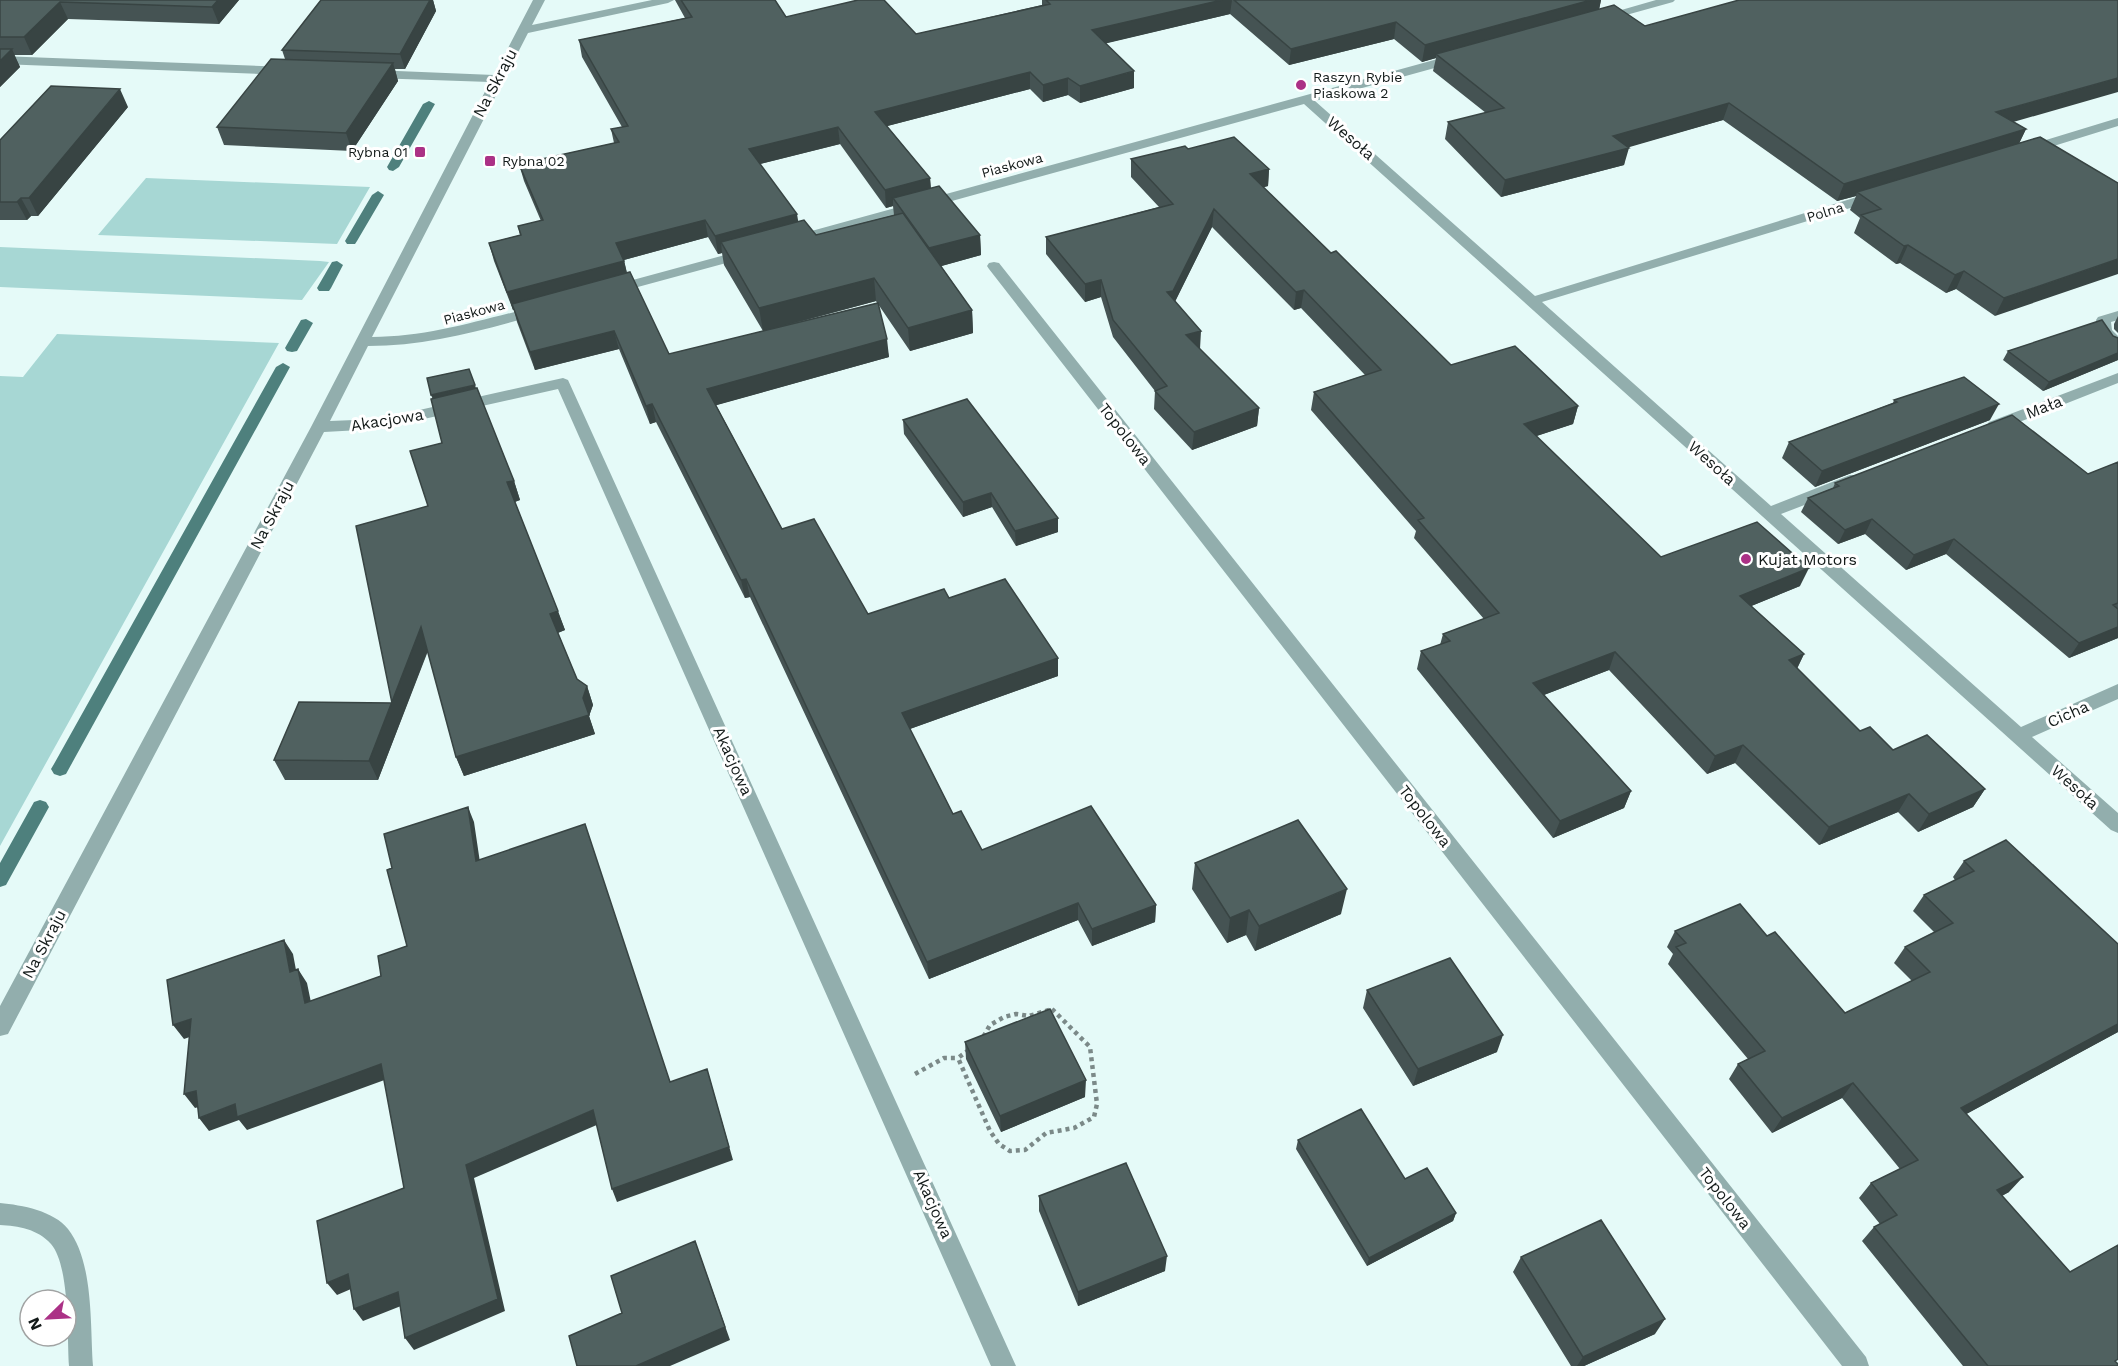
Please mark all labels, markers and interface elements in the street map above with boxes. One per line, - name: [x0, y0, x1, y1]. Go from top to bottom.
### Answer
- street label: Na Skraju: [469, 46, 521, 120]
- place label: Raszyn Rybie Piaskowa 2: [1313, 69, 1402, 101]
- marker: Raszyn Rybie Piaskowa 2: [1294, 78, 1308, 92]
- street label: Wesoła: [1323, 112, 1379, 164]
- place label: Rybna 01: [348, 144, 408, 160]
- marker: Rybna 01: [413, 145, 427, 159]
- street label: Piaskowa: [980, 149, 1045, 181]
- place label: Rybna 02: [502, 153, 565, 169]
- marker: Rybna 02: [483, 154, 497, 168]
- street label: Polna: [1805, 199, 1845, 225]
- street label: Piaskowa: [442, 296, 507, 328]
- street label: Mała: [2023, 391, 2065, 423]
- street label: Topolowa: [1095, 399, 1155, 469]
- street label: Akacjowa: [349, 405, 425, 435]
- street label: Wesoła: [1684, 437, 1740, 489]
- street label: Na Skraju: [246, 478, 298, 552]
- place label: Kujat Motors: [1758, 550, 1857, 569]
- marker: Kujat Motors: [1739, 552, 1753, 566]
- street label: Cicha: [2044, 697, 2092, 731]
- street label: Akacjowa: [709, 724, 757, 798]
- street label: Wesoła: [2047, 761, 2103, 813]
- street label: Topolowa: [1395, 781, 1455, 851]
- street label: Na Skraju: [18, 907, 70, 981]
- street label: Topolowa: [1695, 1163, 1755, 1233]
- street label: Akacjowa: [909, 1167, 957, 1241]
- north arrow: [18, 1288, 78, 1348]
- text: N: [24, 1315, 46, 1333]

